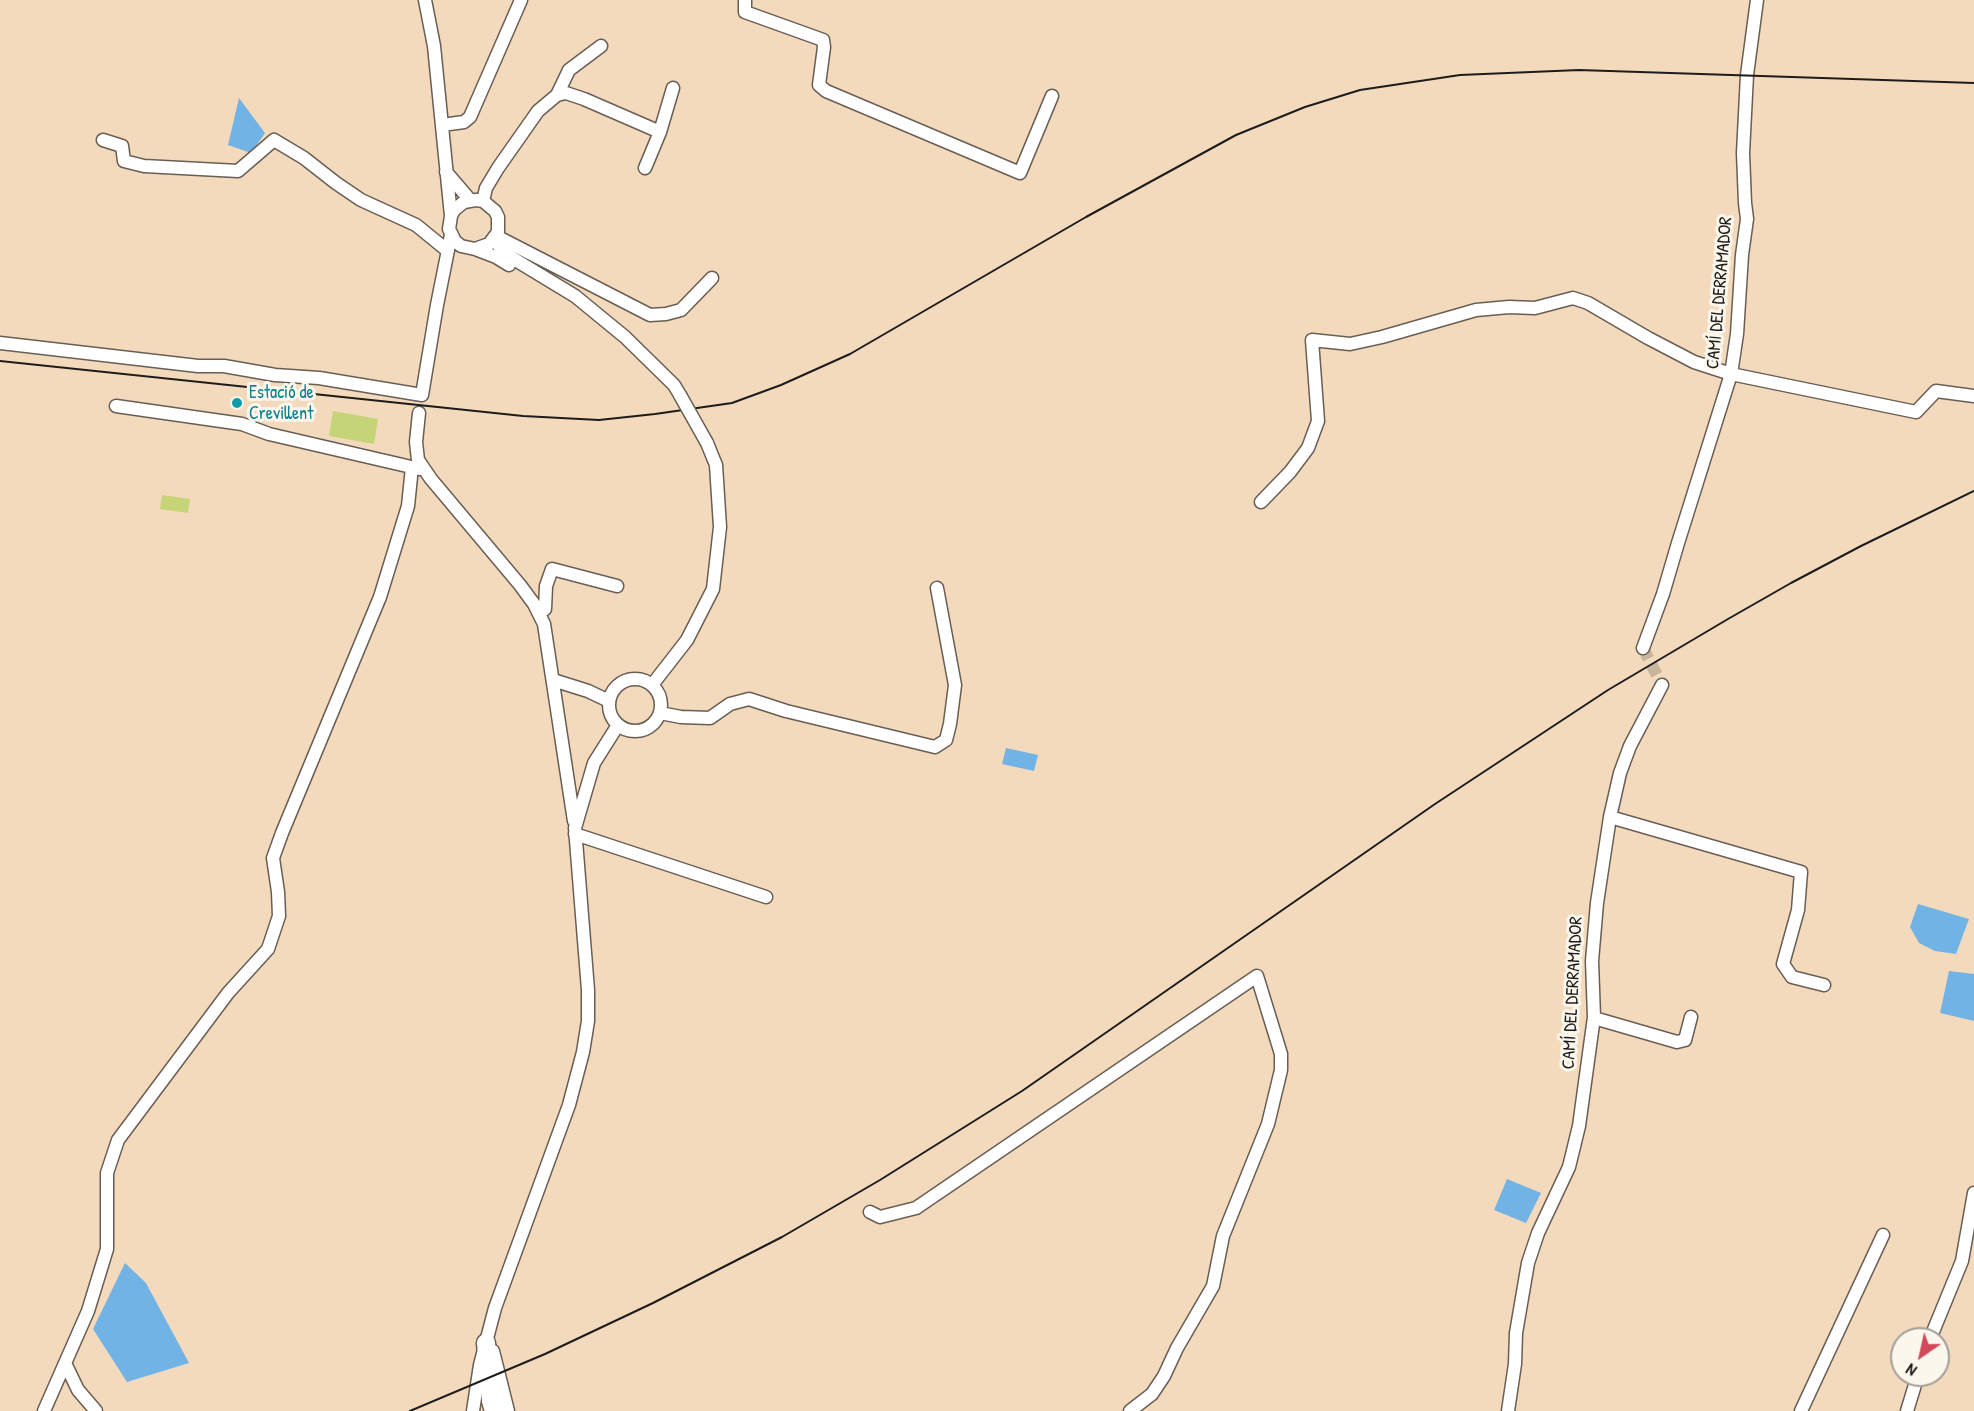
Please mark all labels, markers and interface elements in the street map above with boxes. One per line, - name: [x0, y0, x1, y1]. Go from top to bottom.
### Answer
- street label: CAMÍ DEL DERRAMADOR: [1703, 216, 1737, 370]
- place label: Estació de Crevillent: [249, 382, 314, 424]
- marker: Estació de Crevillent: [230, 396, 244, 410]
- street label: CAMÍ DEL DERRAMADOR: [1558, 916, 1588, 1070]
- north arrow: [1890, 1327, 1950, 1387]
- text: N: [1901, 1359, 1921, 1382]

